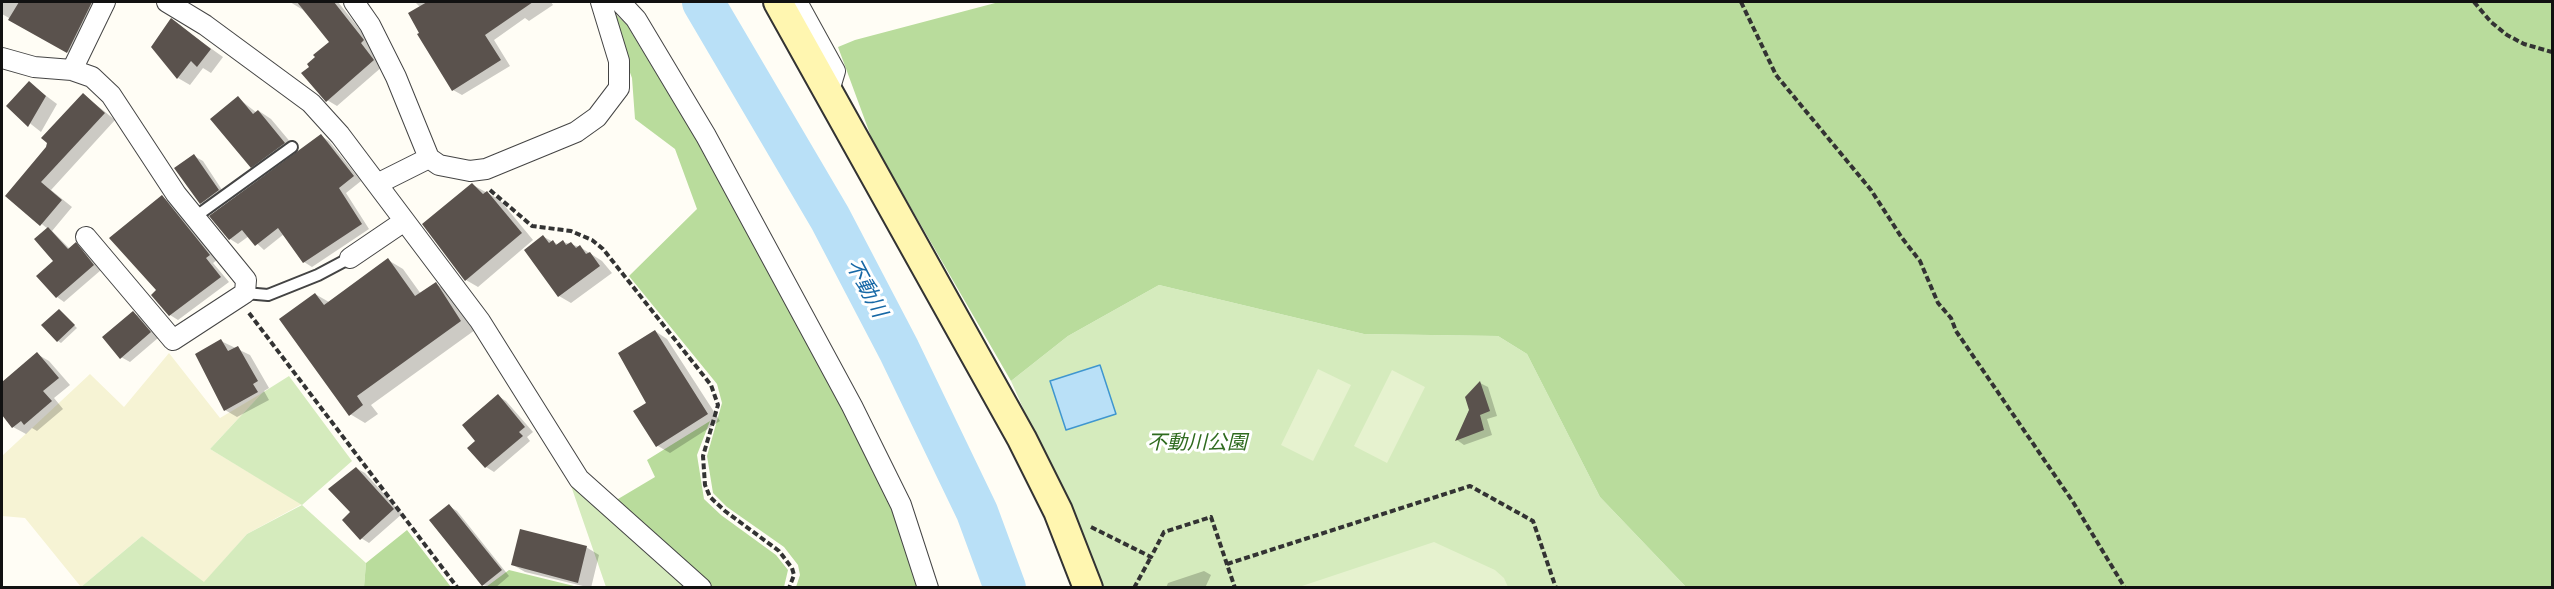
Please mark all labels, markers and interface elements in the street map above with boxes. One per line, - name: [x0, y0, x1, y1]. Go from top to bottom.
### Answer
- water label: 不動川: [840, 254, 892, 322]
- park label: 不動川公園: [1147, 431, 1247, 455]

